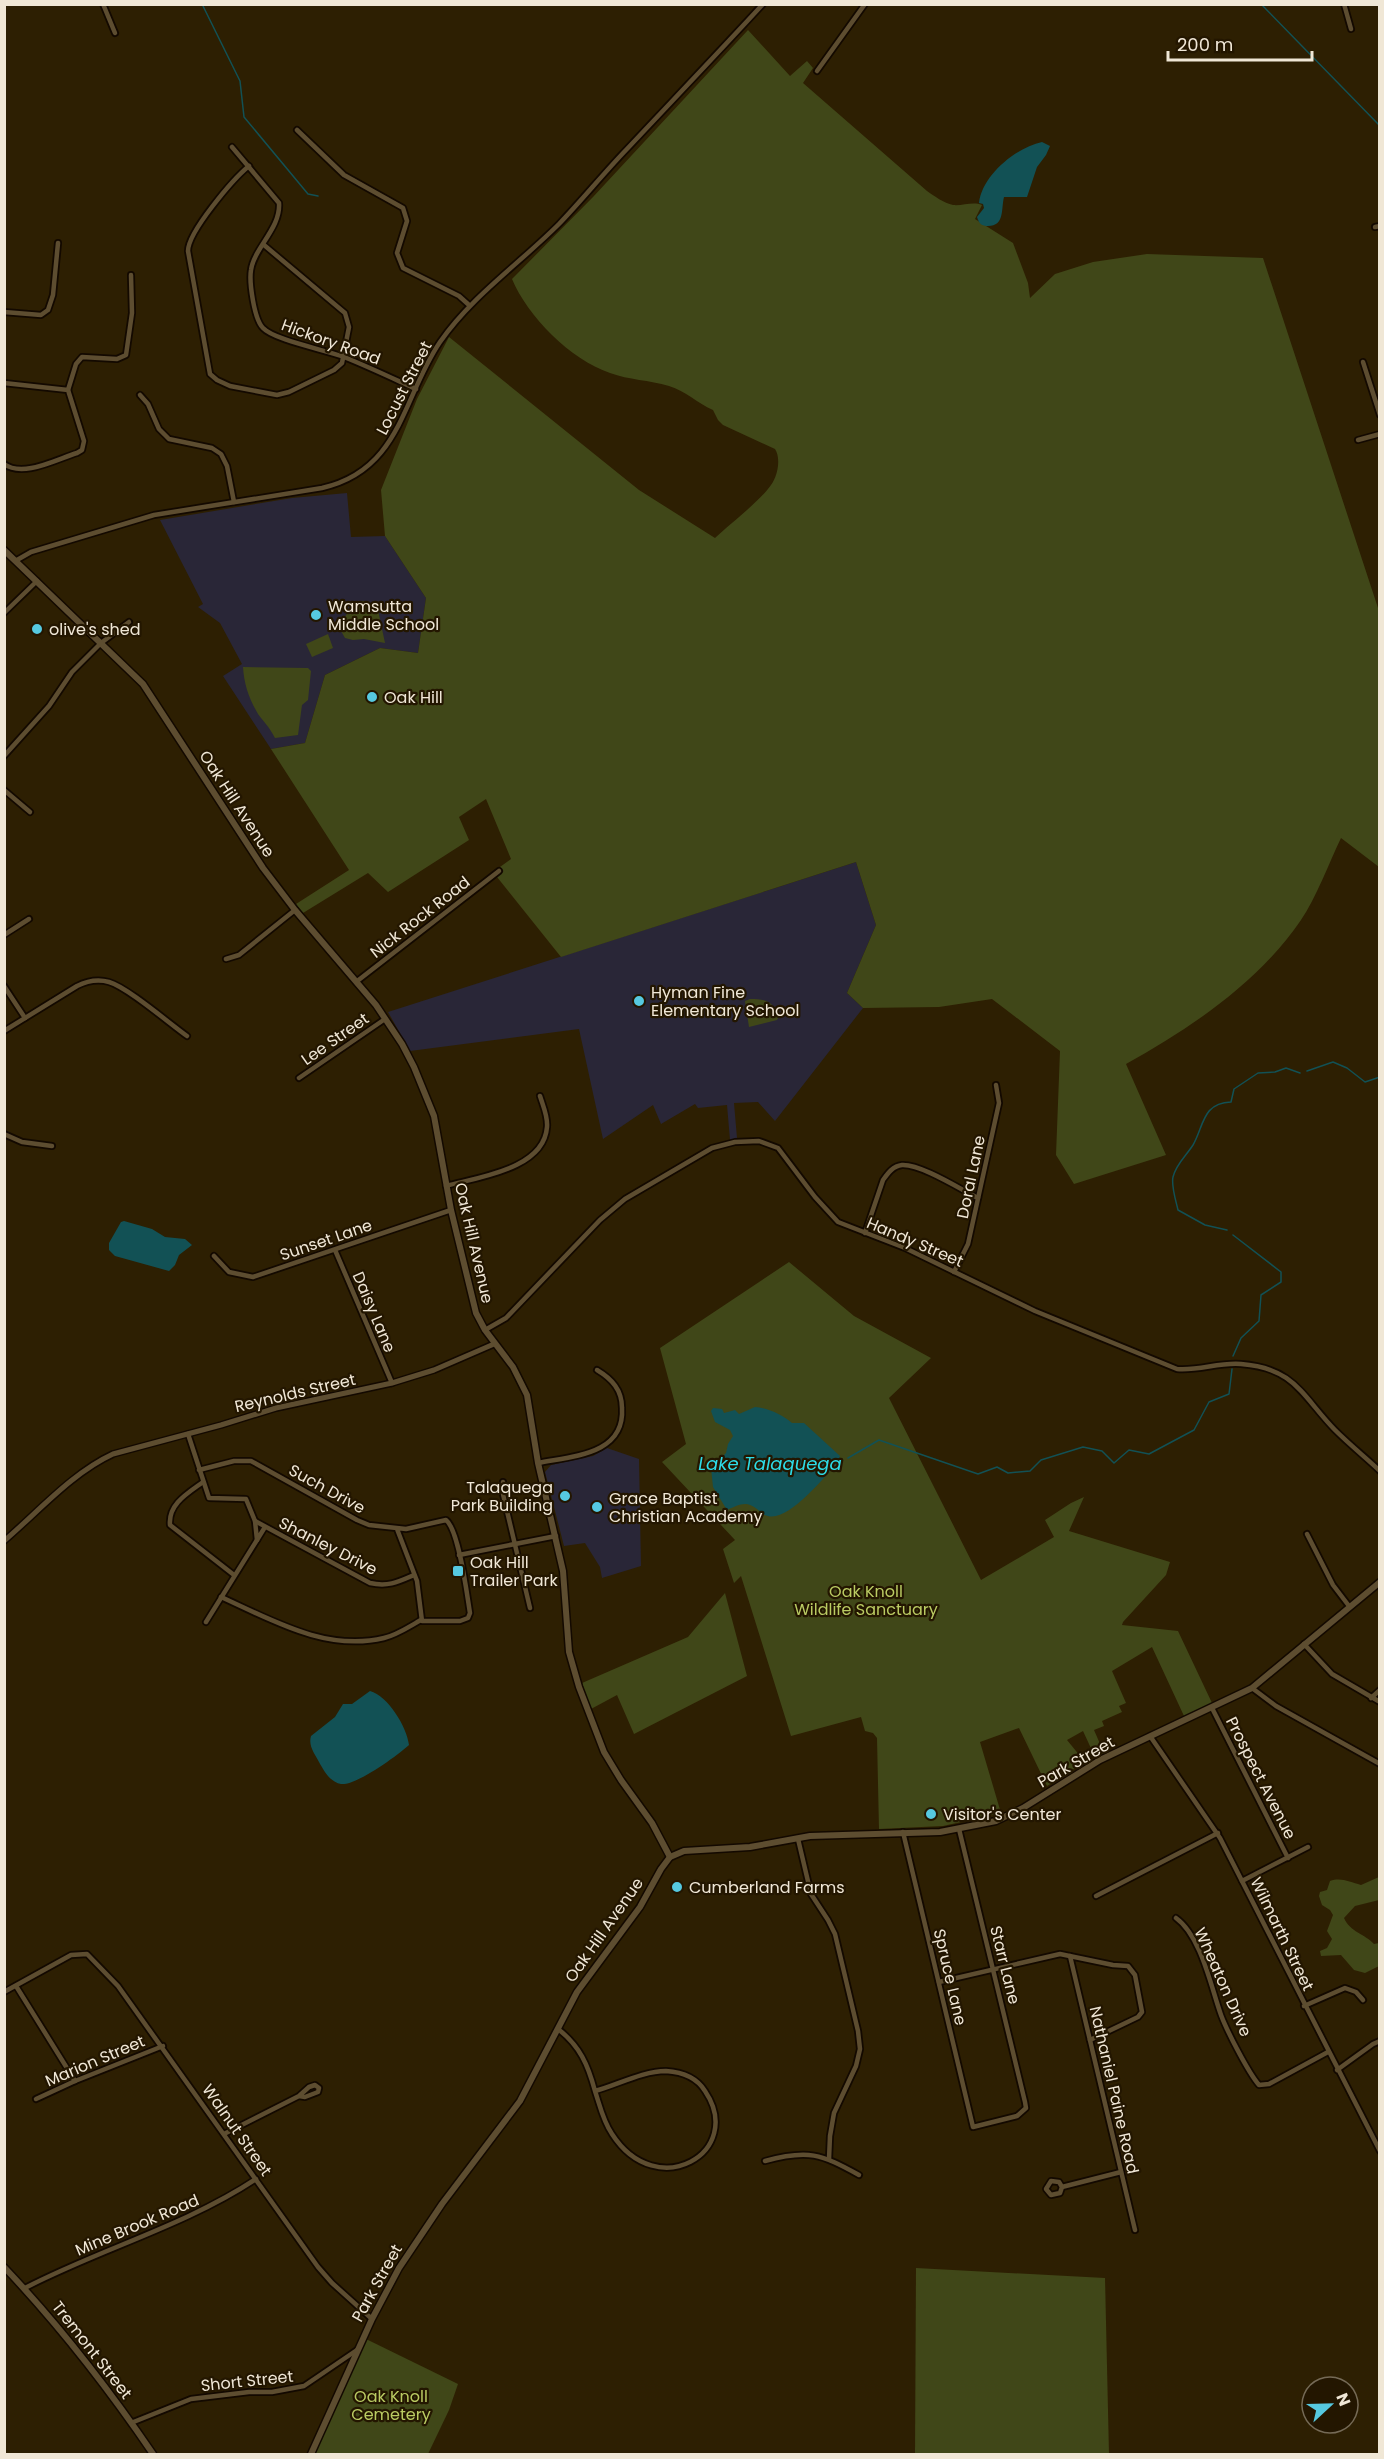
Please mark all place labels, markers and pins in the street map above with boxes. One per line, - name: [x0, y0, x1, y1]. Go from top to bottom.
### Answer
- place label: Wamsutta Middle School: [328, 595, 439, 636]
- marker: Wamsutta Middle School: [309, 608, 323, 622]
- place label: olive's shed: [49, 618, 141, 641]
- marker: olive's shed: [30, 622, 44, 636]
- place label: Oak Hill: [384, 686, 443, 709]
- marker: Oak Hill: [365, 690, 379, 704]
- place label: Hyman Fine Elementary School: [651, 981, 799, 1022]
- marker: Hyman Fine Elementary School: [632, 994, 646, 1008]
- place label: Talaquega Park Building: [451, 1476, 553, 1517]
- place label: Grace Baptist Christian Academy: [609, 1487, 762, 1528]
- marker: Talaquega Park Building: [558, 1489, 572, 1503]
- marker: Grace Baptist Christian Academy: [590, 1500, 604, 1514]
- place label: Oak Hill Trailer Park: [470, 1551, 559, 1592]
- marker: Oak Hill Trailer Park: [451, 1564, 465, 1578]
- place label: Visitor's Center: [943, 1803, 1061, 1826]
- marker: Visitor's Center: [924, 1807, 938, 1821]
- place label: Cumberland Farms: [689, 1876, 845, 1899]
- marker: Cumberland Farms: [670, 1880, 684, 1894]

